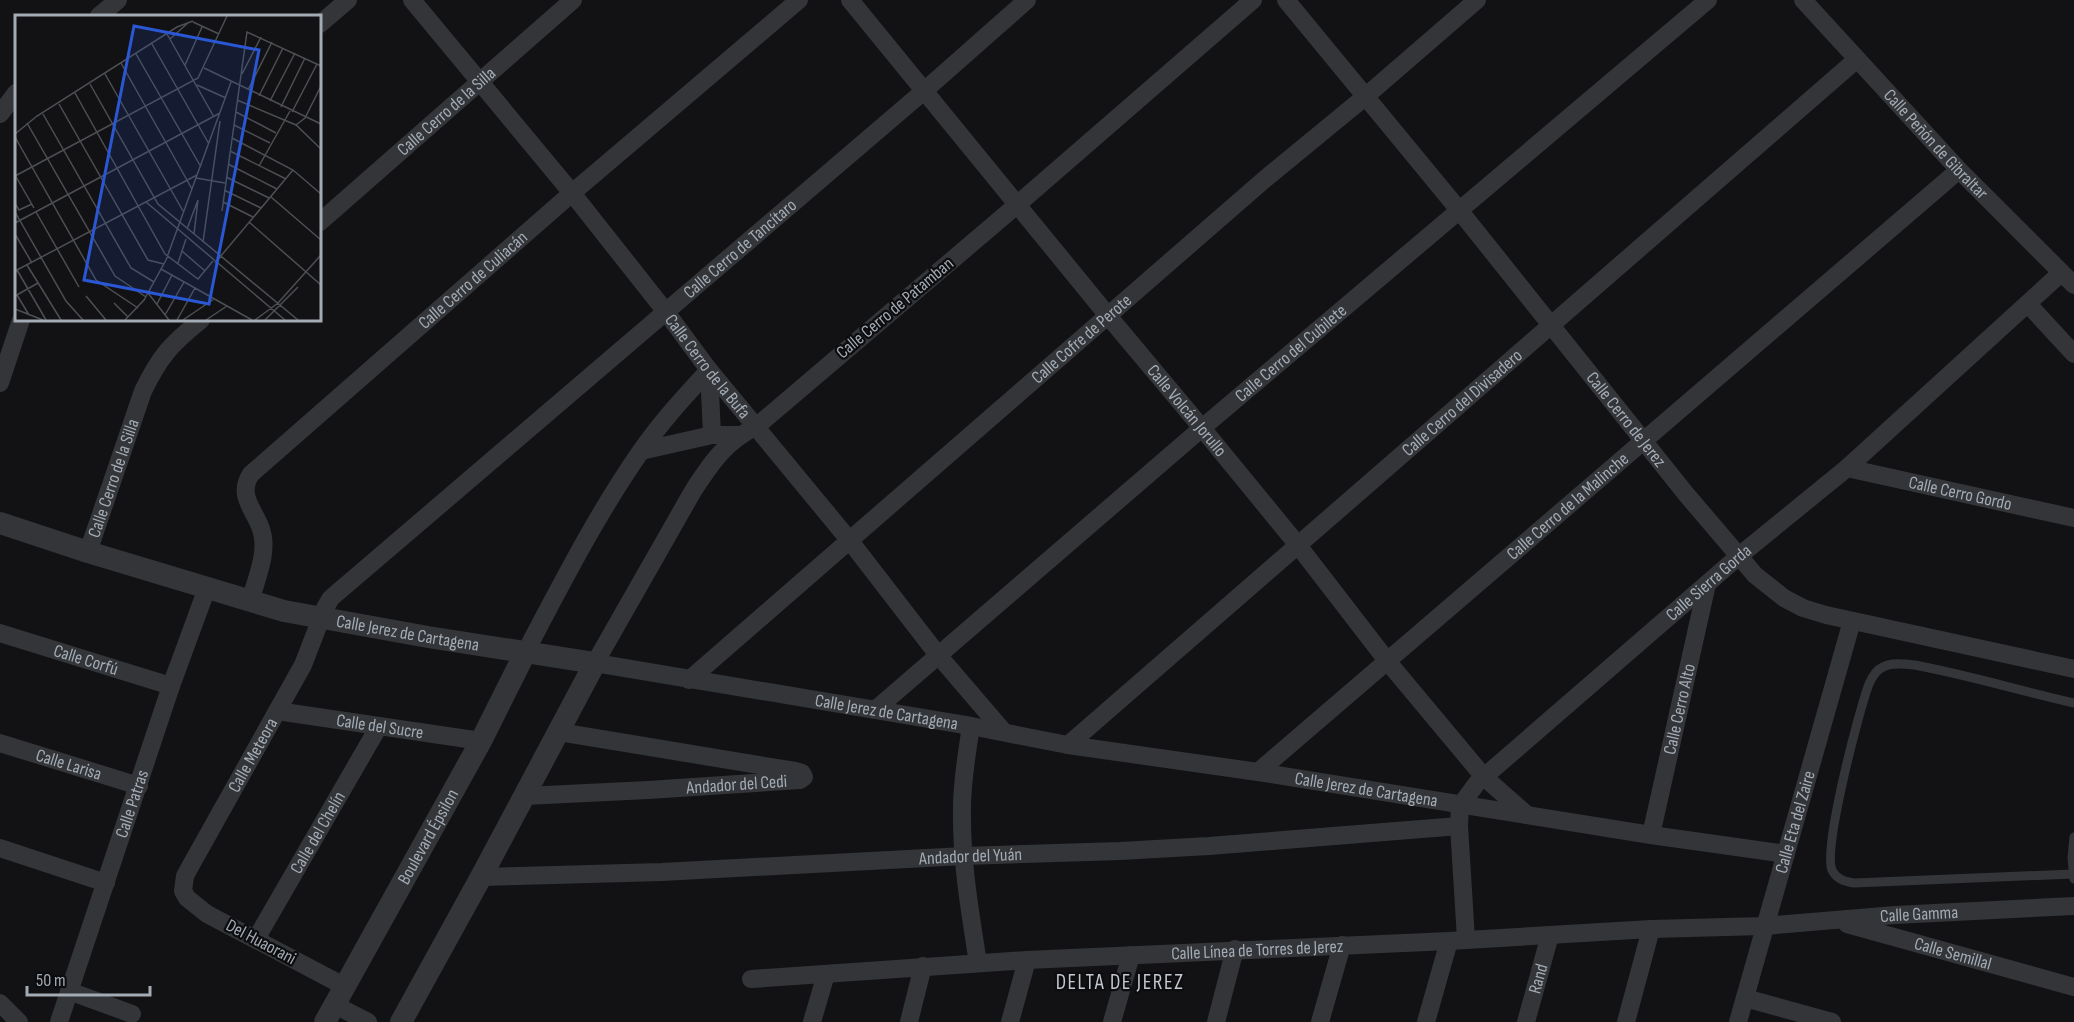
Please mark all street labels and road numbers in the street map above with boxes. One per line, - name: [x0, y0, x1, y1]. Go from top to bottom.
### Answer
- street label: Calle Cerro de la Silla: [393, 62, 500, 160]
- street label: Calle Peñón de Gibraltar: [1879, 85, 1992, 203]
- street label: Calle Cerro de Tancítaro: [679, 194, 801, 303]
- street label: Calle Cerro de Culiacán: [414, 227, 532, 333]
- street label: Calle Cerro de Patamban: [832, 253, 958, 363]
- street label: Calle Cofre de Perote: [1027, 289, 1136, 388]
- street label: Calle Cerro del Cubilete: [1231, 300, 1351, 406]
- street label: Calle Cerro de la Bufa: [661, 310, 755, 423]
- street label: Calle Cerro del Divisadero: [1398, 345, 1526, 460]
- street label: Calle Volcán Jorullo: [1143, 360, 1231, 461]
- street label: Calle Cerro de Jerez: [1582, 368, 1671, 471]
- street label: Calle Cerro de la Silla: [83, 416, 143, 540]
- street label: Calle Cerro de la Malinche: [1502, 448, 1633, 564]
- street label: Calle Cerro Gordo: [1907, 471, 2014, 514]
- street label: Calle Sierra Gorda: [1661, 540, 1755, 625]
- street label: Calle Jerez de Cartagena: [335, 610, 481, 655]
- street label: Calle Corfú: [51, 640, 121, 680]
- street label: Calle Cerro Alto: [1659, 662, 1699, 757]
- street label: Calle Jerez de Cartagena: [814, 690, 960, 734]
- street label: Calle del Sucre: [335, 709, 425, 743]
- street label: Calle Meteora: [223, 714, 282, 796]
- street label: Calle Larisa: [33, 744, 104, 784]
- street label: Calle Patras: [111, 767, 153, 840]
- street label: Calle Jerez de Cartagena: [1293, 768, 1439, 811]
- street label: Calle Eta del Zaire: [1770, 768, 1819, 876]
- street label: Andador del Cedi: [685, 770, 788, 798]
- street label: Boulevard Épsilon: [393, 785, 463, 888]
- street label: Calle del Chelín: [286, 788, 349, 877]
- street label: Andador del Yuán: [917, 844, 1022, 869]
- street label: Calle Gamma: [1879, 901, 1959, 927]
- street label: Del Huaorani: [222, 915, 300, 969]
- street label: Calle Semillal: [1912, 933, 1994, 974]
- street label: Calle Línea de Torres de Jerez: [1171, 935, 1344, 964]
- street label: Rand: [1524, 961, 1552, 996]

